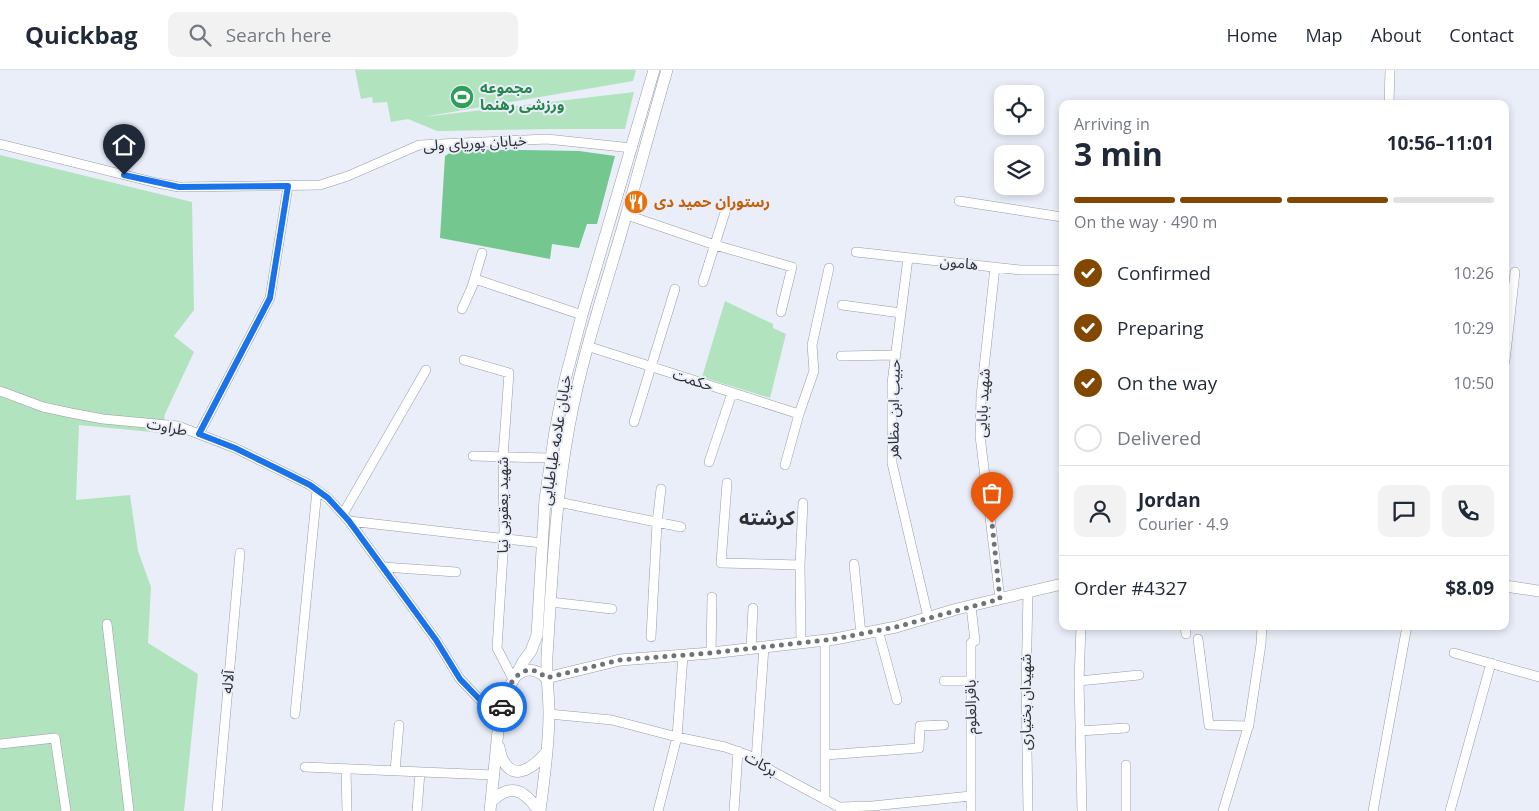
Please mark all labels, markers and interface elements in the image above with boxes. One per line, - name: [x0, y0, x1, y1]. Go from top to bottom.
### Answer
- search box: [168, 12, 518, 57]
- text: Quickbag: [25, 18, 138, 51]
- icon: search: [186, 21, 214, 49]
- text: Search here: [226, 22, 332, 48]
- text: Home: [1227, 23, 1277, 47]
- text: Map: [1305, 23, 1343, 47]
- text: About: [1371, 23, 1421, 47]
- text: Contact: [1449, 23, 1514, 47]
- place label: مجموعه ورزشی رهنما: [480, 77, 564, 114]
- sports icon: مجموعه ورزشی رهنما: [449, 84, 475, 110]
- map controls: [994, 85, 1044, 195]
- button: locate: [994, 85, 1044, 135]
- text: Arriving in: [1074, 113, 1150, 135]
- pin: [103, 124, 145, 175]
- street label: خیابان پوریای ولی: [423, 129, 528, 156]
- text: 10:56–11:01: [1387, 130, 1494, 156]
- icon: home: [110, 131, 138, 159]
- text: 3 min: [1074, 132, 1163, 175]
- button: layers: [994, 145, 1044, 195]
- restaurant icon: رستوران حمید دی: [623, 189, 649, 215]
- place label: رستوران حمید دی: [654, 191, 770, 211]
- text: On the way · 490 m: [1074, 211, 1217, 233]
- street label: هامون: [939, 250, 979, 274]
- icon: check: [1074, 259, 1102, 287]
- text: Confirmed: [1117, 260, 1211, 286]
- text: 10:26: [1453, 262, 1494, 284]
- icon: check: [1074, 314, 1102, 342]
- text: Preparing: [1117, 315, 1204, 341]
- text: 10:29: [1453, 317, 1494, 339]
- street label: حبیب ابن مظاهر: [882, 359, 904, 460]
- street label: حکمت: [670, 363, 716, 395]
- street label: شهید بابایی: [970, 368, 994, 438]
- icon: check: [1074, 369, 1102, 397]
- text: On the way: [1117, 370, 1217, 396]
- text: 10:50: [1453, 372, 1494, 394]
- street label: خیابان علامه طباطبایی: [535, 373, 575, 507]
- street label: طراوت: [145, 412, 189, 440]
- text: Delivered: [1117, 425, 1201, 451]
- street label: شهید یعقوبی نیا: [492, 456, 512, 553]
- pin: [971, 472, 1013, 523]
- icon: bag: [978, 479, 1006, 507]
- button: person: [1074, 485, 1126, 537]
- button: chat: [1378, 485, 1430, 537]
- button: phone: [1442, 485, 1494, 537]
- text: Jordan: [1138, 487, 1201, 513]
- district label: کرشته: [739, 504, 796, 531]
- text: Courier · 4.9: [1138, 513, 1229, 535]
- text: Order #4327: [1074, 575, 1187, 601]
- text: $8.09: [1445, 575, 1494, 601]
- street label: شهیدان بختیاری: [1015, 653, 1035, 750]
- street label: آلاله: [216, 669, 238, 694]
- street label: باقرالعلوم: [960, 679, 982, 735]
- courier: [477, 682, 527, 732]
- icon: car: [488, 693, 516, 721]
- street label: برکات: [741, 746, 782, 781]

